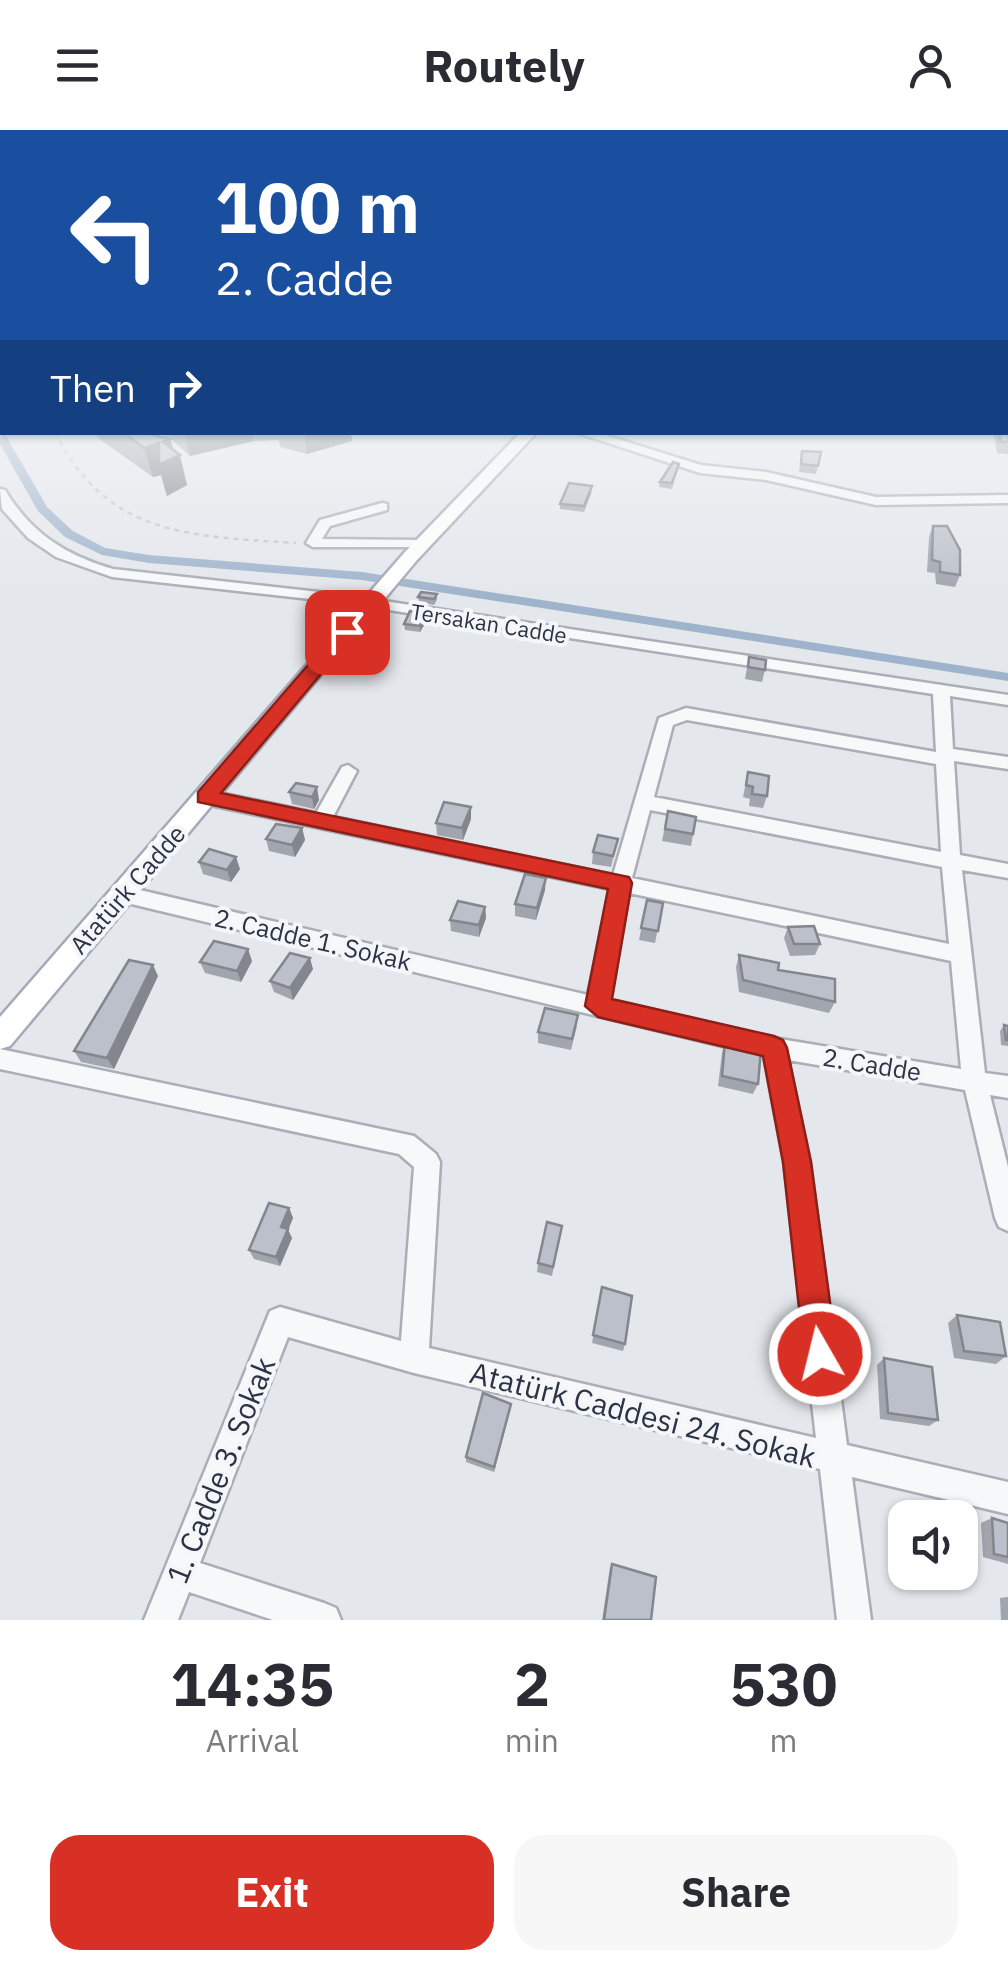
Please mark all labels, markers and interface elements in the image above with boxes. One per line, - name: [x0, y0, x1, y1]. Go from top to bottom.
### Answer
- text: Routely: [423, 36, 585, 94]
- icon: menu: [50, 38, 105, 93]
- icon: person: [903, 38, 958, 93]
- text: 100 m: [215, 161, 420, 252]
- icon: left: [50, 170, 180, 300]
- text: 2. Cadde: [215, 249, 394, 307]
- icon: right: [156, 360, 211, 415]
- text: Then: [50, 363, 136, 412]
- pin: [305, 590, 390, 675]
- street label: Tersakan Cadde: [409, 596, 569, 650]
- icon: arrive: [320, 605, 375, 660]
- street label: Atatürk Cadde: [62, 817, 192, 961]
- street label: 2. Cadde 1. Sokak: [211, 900, 415, 978]
- street label: 2. Cadde: [820, 1040, 924, 1088]
- position arrow: [768, 1302, 872, 1406]
- street label: 1. Cadde 3. Sokak: [157, 1351, 283, 1589]
- street label: Atatürk Caddesi 24. Sokak: [466, 1352, 820, 1476]
- map controls: [888, 1500, 978, 1590]
- button: sound: [888, 1500, 978, 1590]
- text: 14:35: [171, 1644, 334, 1723]
- text: 2: [514, 1644, 550, 1723]
- text: 530: [729, 1644, 837, 1723]
- text: Arrival: [206, 1719, 299, 1761]
- text: min: [505, 1719, 559, 1761]
- text: m: [770, 1719, 797, 1761]
- button: Exit: [50, 1835, 494, 1950]
- button: Share: [514, 1835, 958, 1950]

